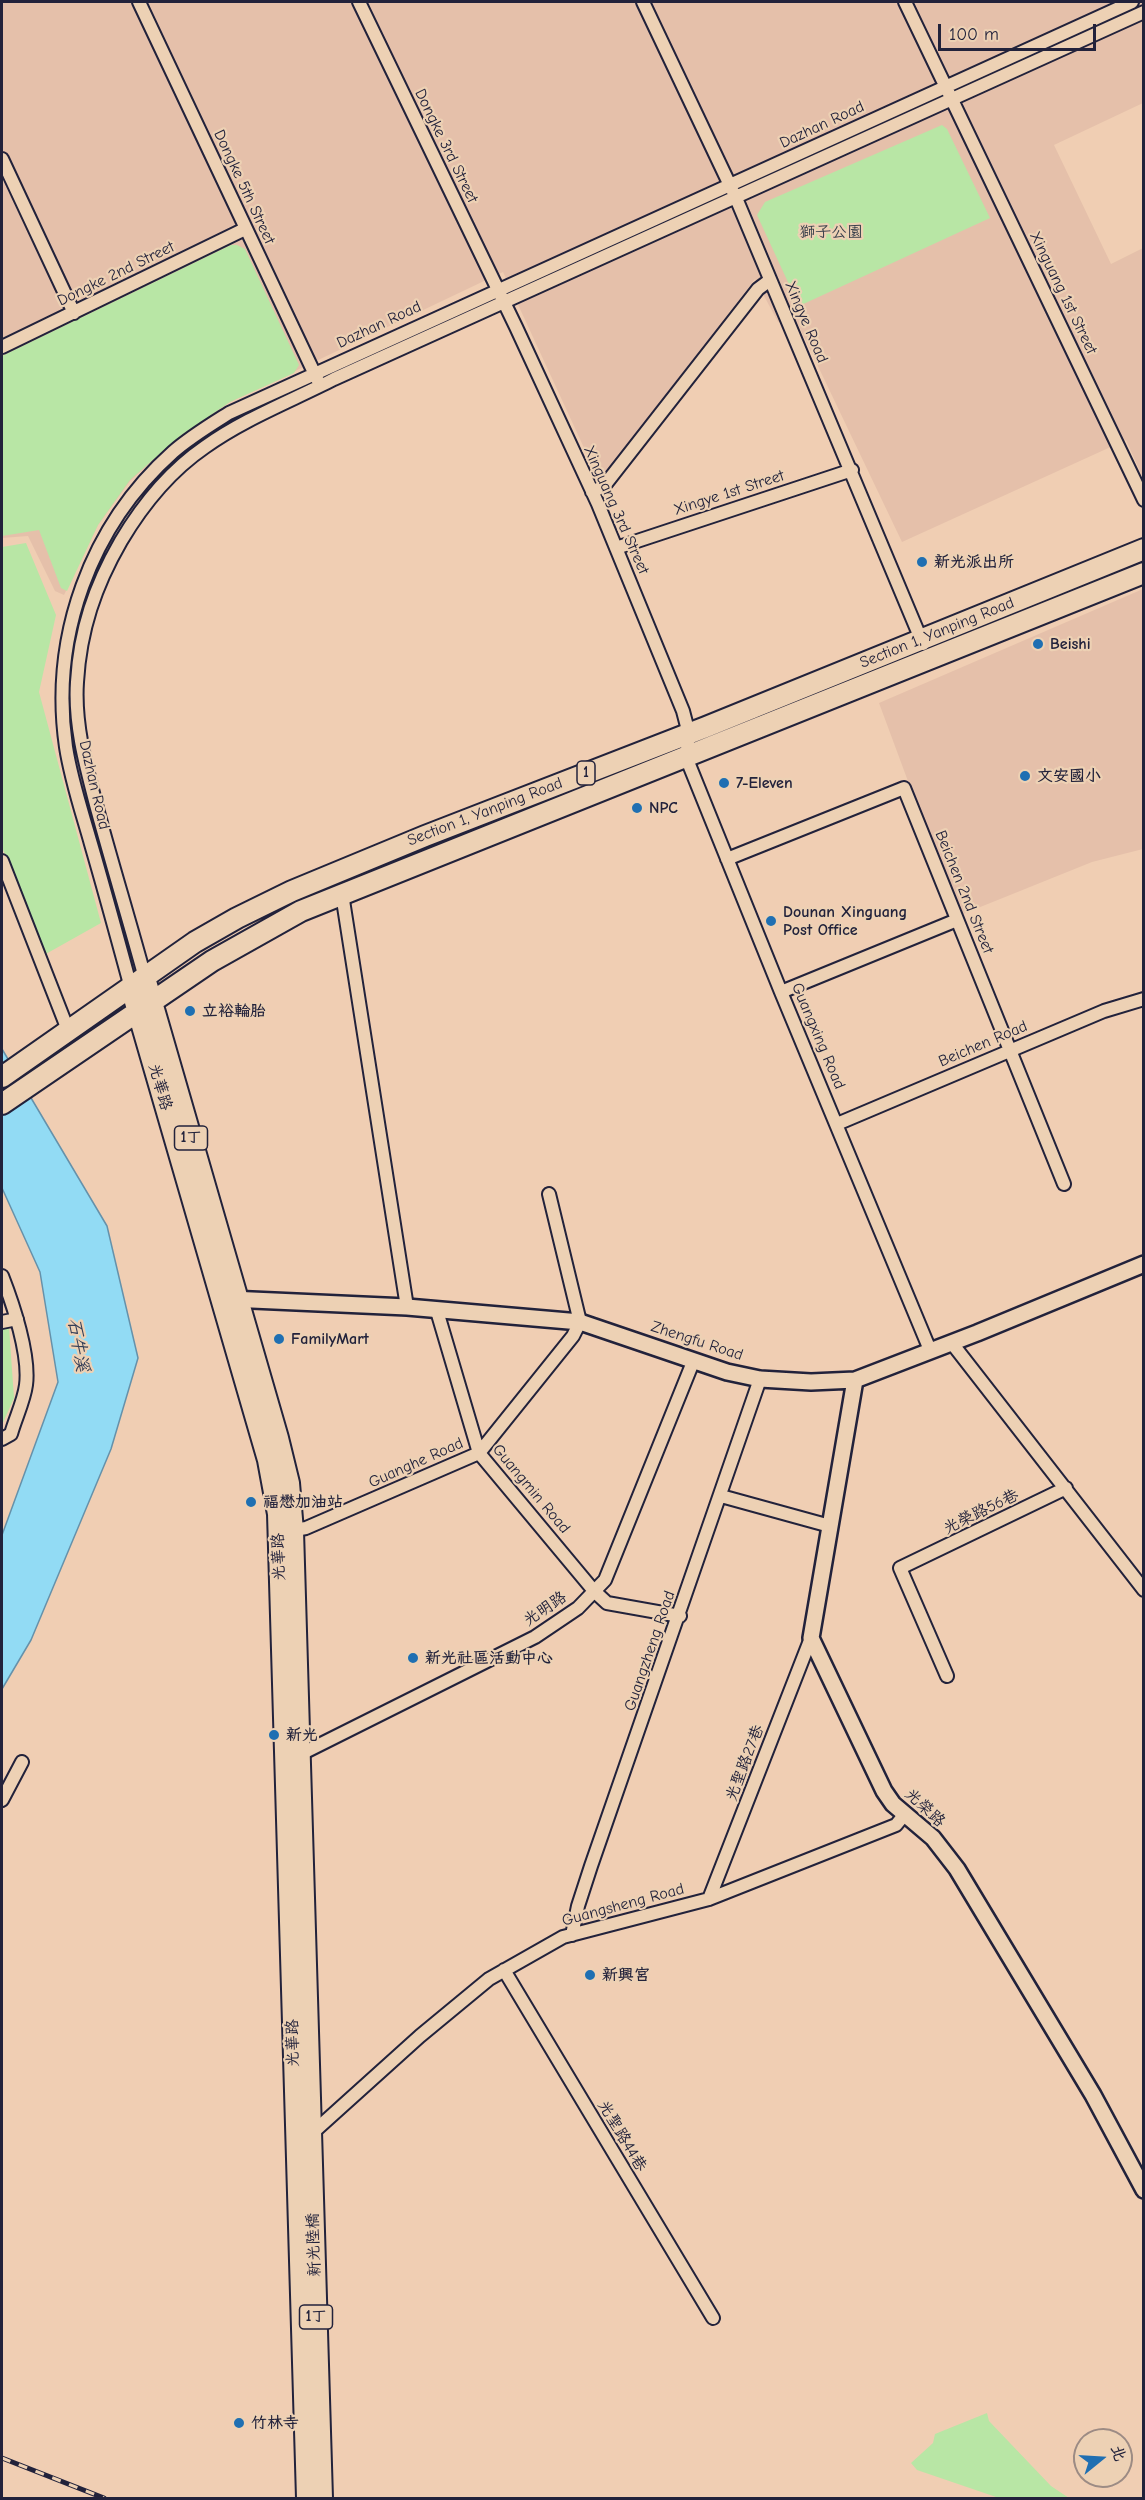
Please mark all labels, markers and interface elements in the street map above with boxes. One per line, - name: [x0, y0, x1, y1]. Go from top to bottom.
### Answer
- scale bar: [941, 12, 1098, 50]
- text: 100 m: [949, 24, 999, 45]
- street label: Dongke 3rd Street: [410, 86, 482, 206]
- street label: Dazhan Road: [777, 97, 867, 153]
- street label: Dongke 5th Street: [209, 127, 279, 247]
- park label: 獅子公園: [799, 222, 863, 242]
- street label: Xinguang 1st Street: [1025, 229, 1101, 357]
- street label: Dongke 2nd Street: [54, 237, 178, 311]
- street label: Xingye Road: [780, 278, 832, 366]
- street label: Dazhan Road: [334, 297, 424, 353]
- street label: Xinguang 3rd Street: [579, 443, 653, 577]
- street label: Xingye 1st Street: [671, 466, 787, 520]
- place label: 新光派出所: [934, 552, 1014, 572]
- marker: 新光派出所: [915, 555, 929, 569]
- street label: Section 1, Yanping Road: [857, 593, 1017, 673]
- place label: Beishi: [1050, 634, 1091, 654]
- marker: Beishi: [1031, 637, 1045, 651]
- street label: Dazhan Road: [74, 739, 114, 831]
- road number: 1: [577, 761, 595, 785]
- place label: 文安國小: [1037, 766, 1101, 786]
- marker: 文安國小: [1018, 769, 1032, 783]
- place label: 7-Eleven: [736, 773, 793, 793]
- street label: Section 1, Yanping Road: [405, 774, 565, 850]
- marker: 7-Eleven: [717, 776, 731, 790]
- place label: NPC: [649, 798, 678, 818]
- marker: NPC: [630, 801, 644, 815]
- street label: Beichen 2nd Street: [931, 828, 997, 956]
- place label: Dounan Xinguang Post Office: [783, 902, 907, 940]
- marker: Dounan Xinguang Post Office: [764, 914, 778, 928]
- street label: Guangxing Road: [787, 980, 849, 1092]
- place label: 立裕輪胎: [202, 1001, 266, 1021]
- marker: 立裕輪胎: [183, 1004, 197, 1018]
- street label: Beichen Road: [936, 1017, 1030, 1071]
- street label: 光華路: [144, 1061, 176, 1113]
- road number: 1丁: [174, 1126, 207, 1150]
- water label: 石牛溪: [63, 1317, 93, 1373]
- street label: Zhengfu Road: [648, 1317, 746, 1365]
- place label: FamilyMart: [291, 1329, 369, 1349]
- marker: FamilyMart: [272, 1332, 286, 1346]
- street label: Guanghe Road: [366, 1434, 466, 1492]
- street label: Guangmin Road: [488, 1440, 574, 1538]
- street label: 光榮路56巷: [940, 1486, 1022, 1538]
- place label: 福懋加油站: [263, 1492, 343, 1512]
- marker: 福懋加油站: [244, 1495, 258, 1509]
- street label: 光華路: [269, 1533, 289, 1581]
- street label: 光明路: [520, 1588, 570, 1630]
- street label: Guangzheng Road: [620, 1588, 680, 1714]
- place label: 新光社區活動中心: [425, 1648, 553, 1668]
- marker: 新光社區活動中心: [406, 1651, 420, 1665]
- street label: 光聖路27巷: [722, 1722, 768, 1804]
- place label: 新光: [286, 1725, 318, 1745]
- marker: 新光: [267, 1728, 281, 1742]
- street label: 光榮路: [901, 1785, 949, 1831]
- street label: Guangsheng Road: [560, 1879, 686, 1931]
- place label: 新興宮: [602, 1965, 650, 1985]
- marker: 新興宮: [583, 1968, 597, 1982]
- street label: 光華路: [283, 2019, 303, 2067]
- street label: 光聖路44巷: [593, 2097, 651, 2175]
- street label: 新光陸橋: [303, 2213, 325, 2277]
- road number: 1丁: [300, 2305, 332, 2329]
- place label: 竹林寺: [251, 2413, 299, 2433]
- marker: 竹林寺: [232, 2416, 246, 2430]
- north arrow: [1073, 2428, 1133, 2488]
- text: 北: [1107, 2443, 1129, 2463]

